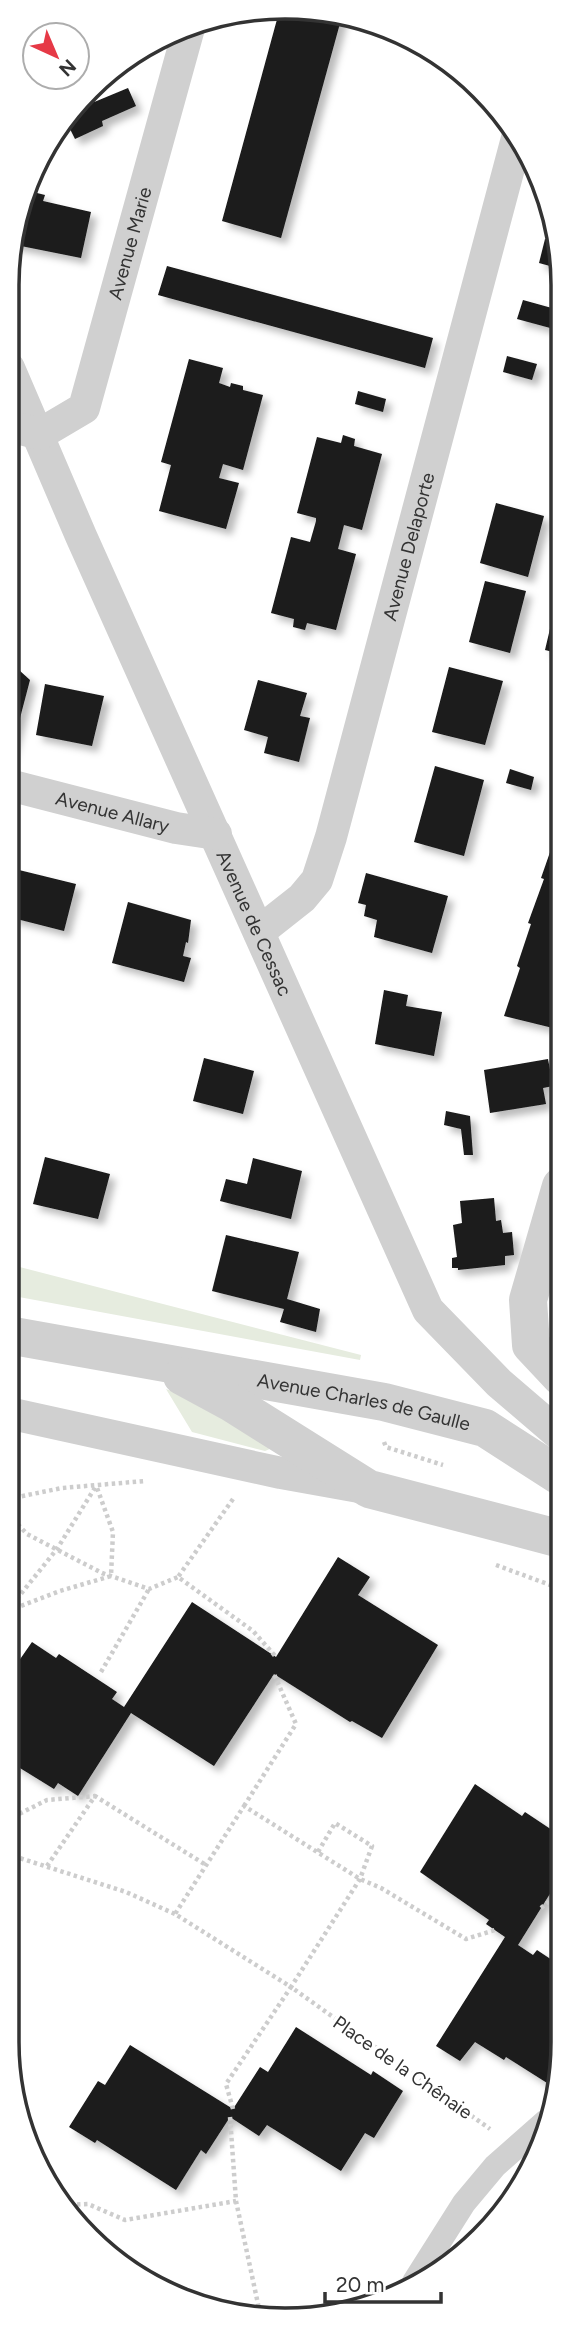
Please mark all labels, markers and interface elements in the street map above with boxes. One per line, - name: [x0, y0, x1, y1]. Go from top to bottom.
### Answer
- north arrow: [21, 21, 91, 91]
- text: N: [54, 54, 81, 81]
- street label: Avenue Marie: [103, 184, 157, 302]
- street label: Avenue Delaporte: [378, 470, 439, 623]
- street label: Avenue Allary: [53, 787, 172, 838]
- street label: Avenue de Cessac: [211, 847, 297, 1000]
- street label: Avenue Charles de Gaulle: [255, 1369, 473, 1436]
- street label: Place de la Chênaie: [329, 2011, 477, 2124]
- scale bar: [325, 2260, 440, 2304]
- text: 20 m: [336, 2272, 384, 2297]

